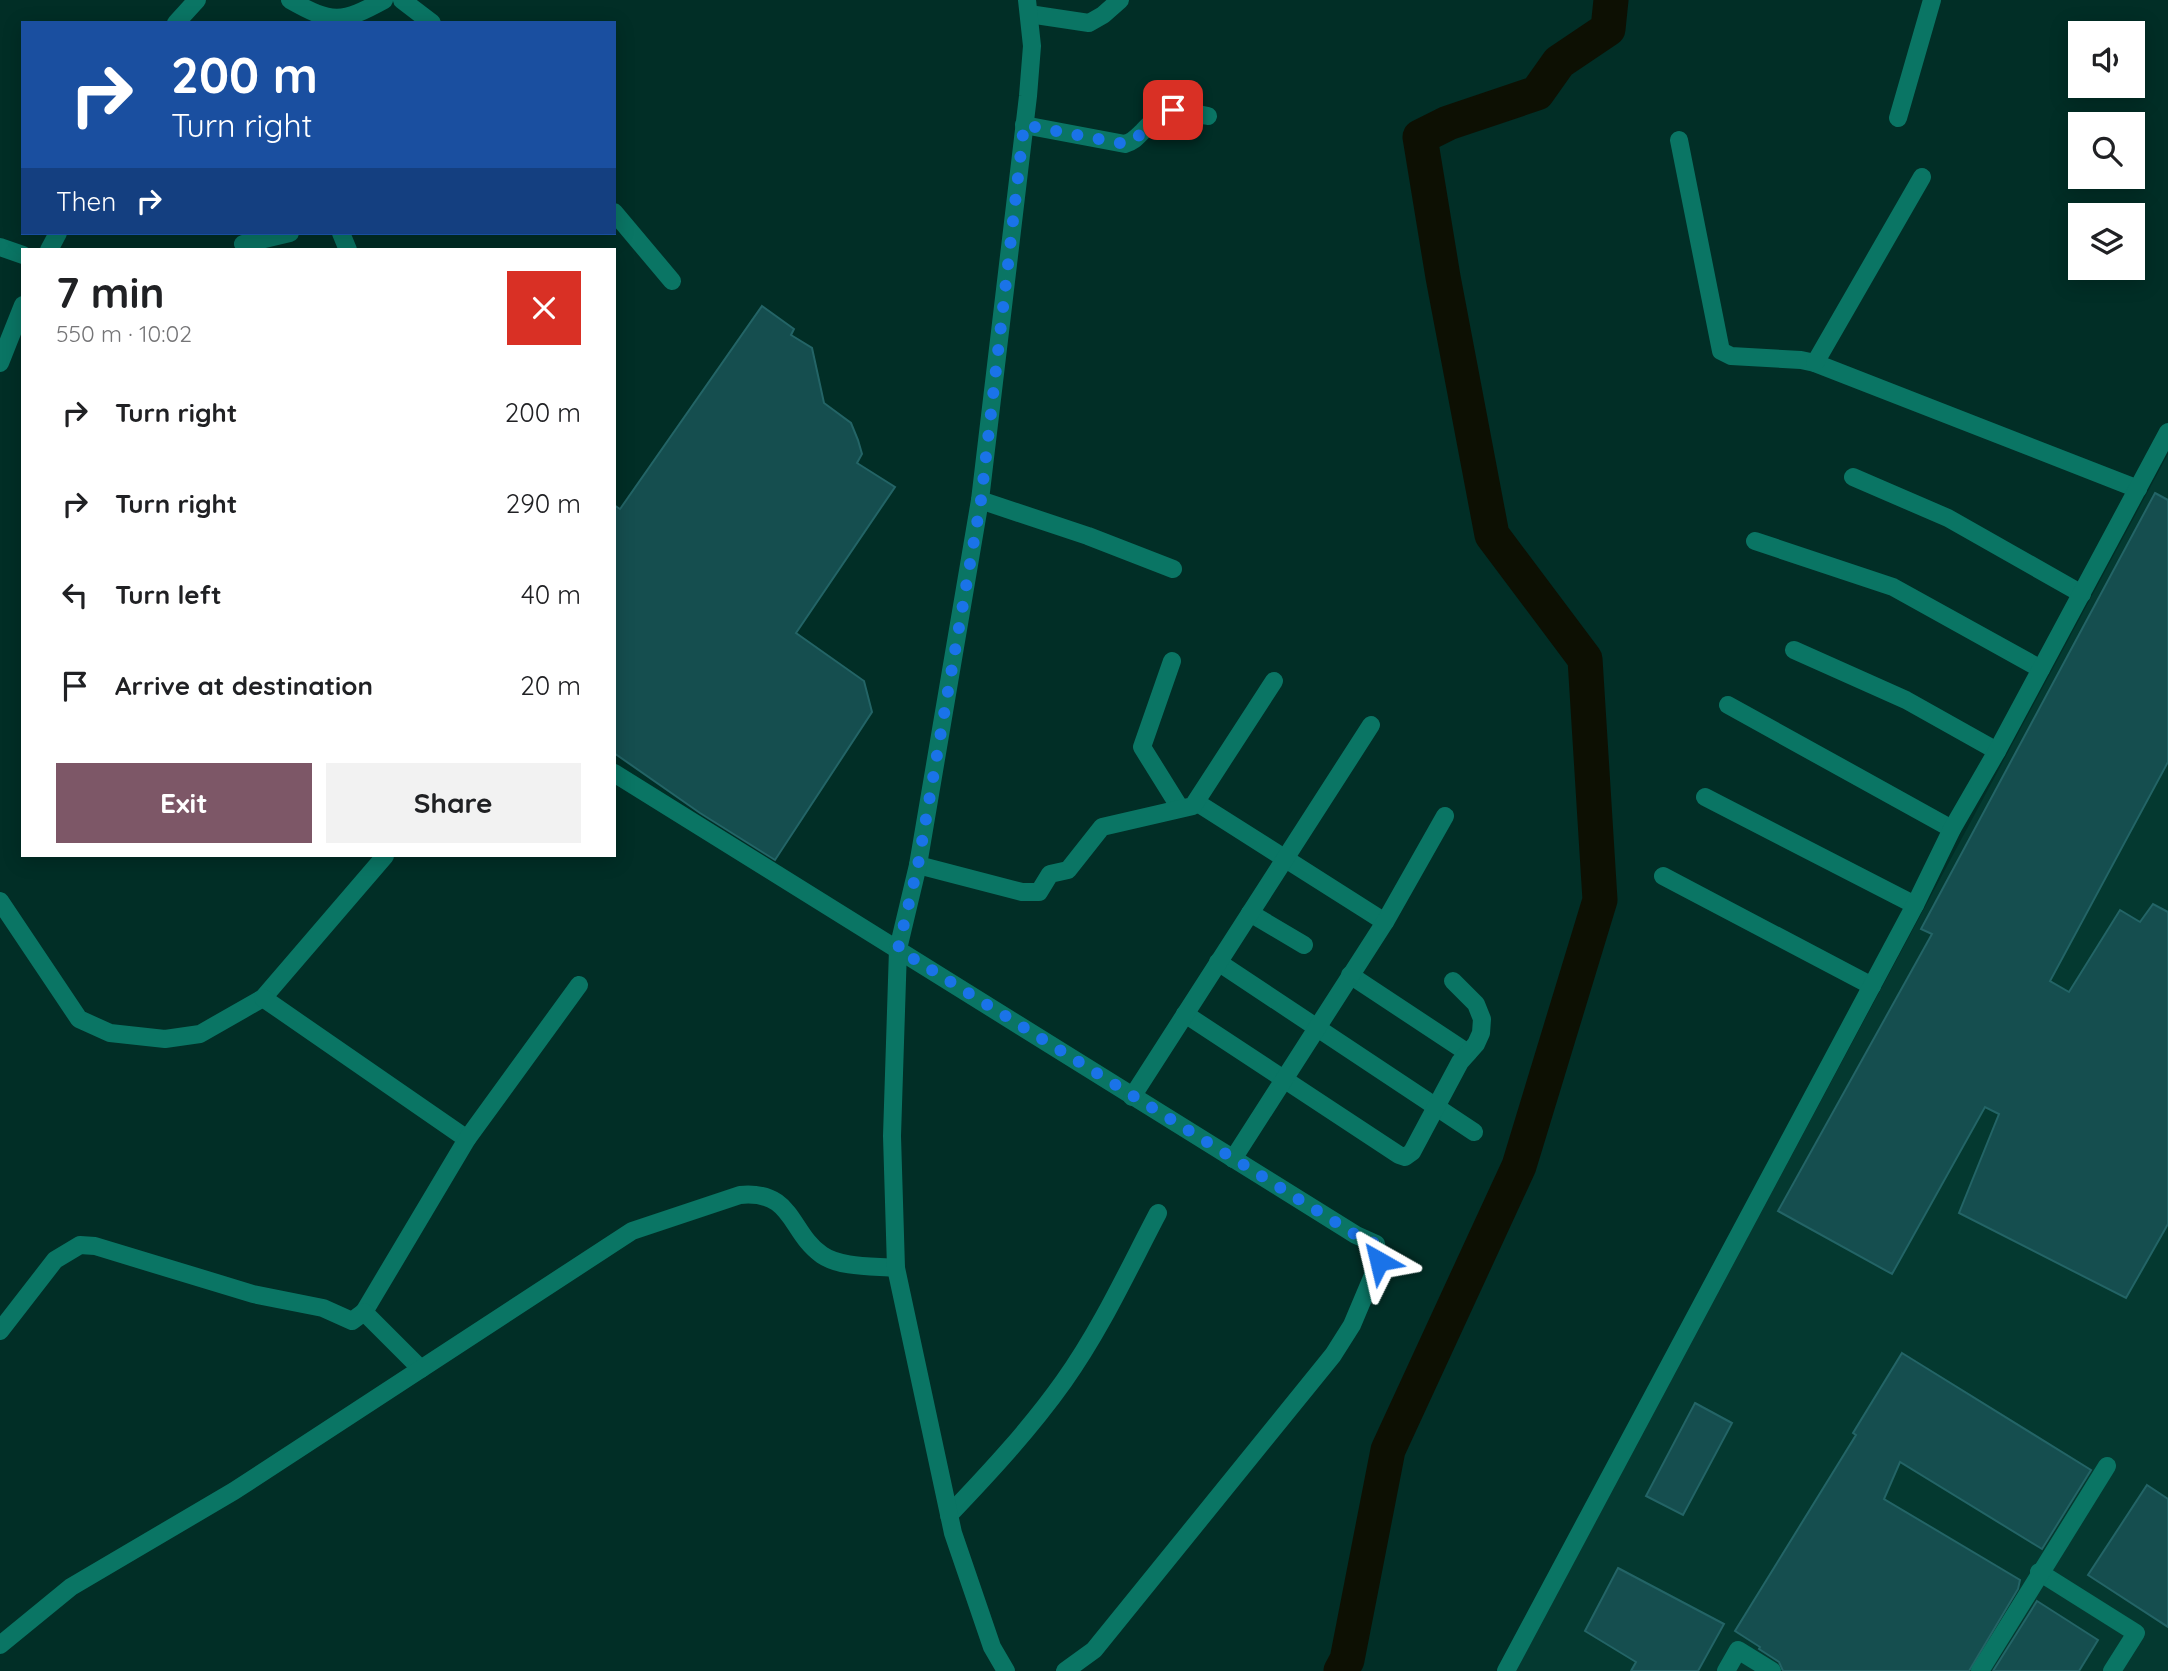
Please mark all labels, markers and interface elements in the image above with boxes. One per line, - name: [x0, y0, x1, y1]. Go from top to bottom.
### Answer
- map controls: [2068, 21, 2145, 280]
- button: sound: [2068, 21, 2145, 98]
- text: 200 m: [171, 44, 318, 105]
- icon: right: [56, 49, 147, 140]
- pin: [1143, 80, 1203, 140]
- icon: arrive: [1154, 91, 1192, 129]
- text: Turn right: [171, 105, 312, 145]
- button: search: [2068, 112, 2145, 189]
- icon: right: [130, 182, 168, 220]
- text: Then: [56, 185, 116, 218]
- button: layers: [2068, 203, 2145, 280]
- text: 7 min: [56, 266, 165, 319]
- button: close: [507, 271, 581, 345]
- text: 550 m · 10:02: [56, 319, 192, 348]
- icon: right: [56, 394, 94, 432]
- text: Turn right: [115, 396, 237, 429]
- text: 200 m: [505, 396, 581, 429]
- icon: right: [56, 485, 94, 523]
- text: Turn right: [115, 487, 237, 520]
- text: 290 m: [506, 487, 581, 520]
- icon: left: [56, 576, 94, 614]
- text: Turn left: [115, 578, 222, 611]
- text: 40 m: [521, 578, 581, 611]
- icon: arrive: [56, 667, 94, 705]
- text: Arrive at destination: [115, 669, 373, 702]
- text: 20 m: [520, 669, 581, 702]
- button: Exit: [56, 763, 312, 843]
- button: Share: [326, 763, 581, 843]
- position arrow: [1342, 1224, 1416, 1298]

